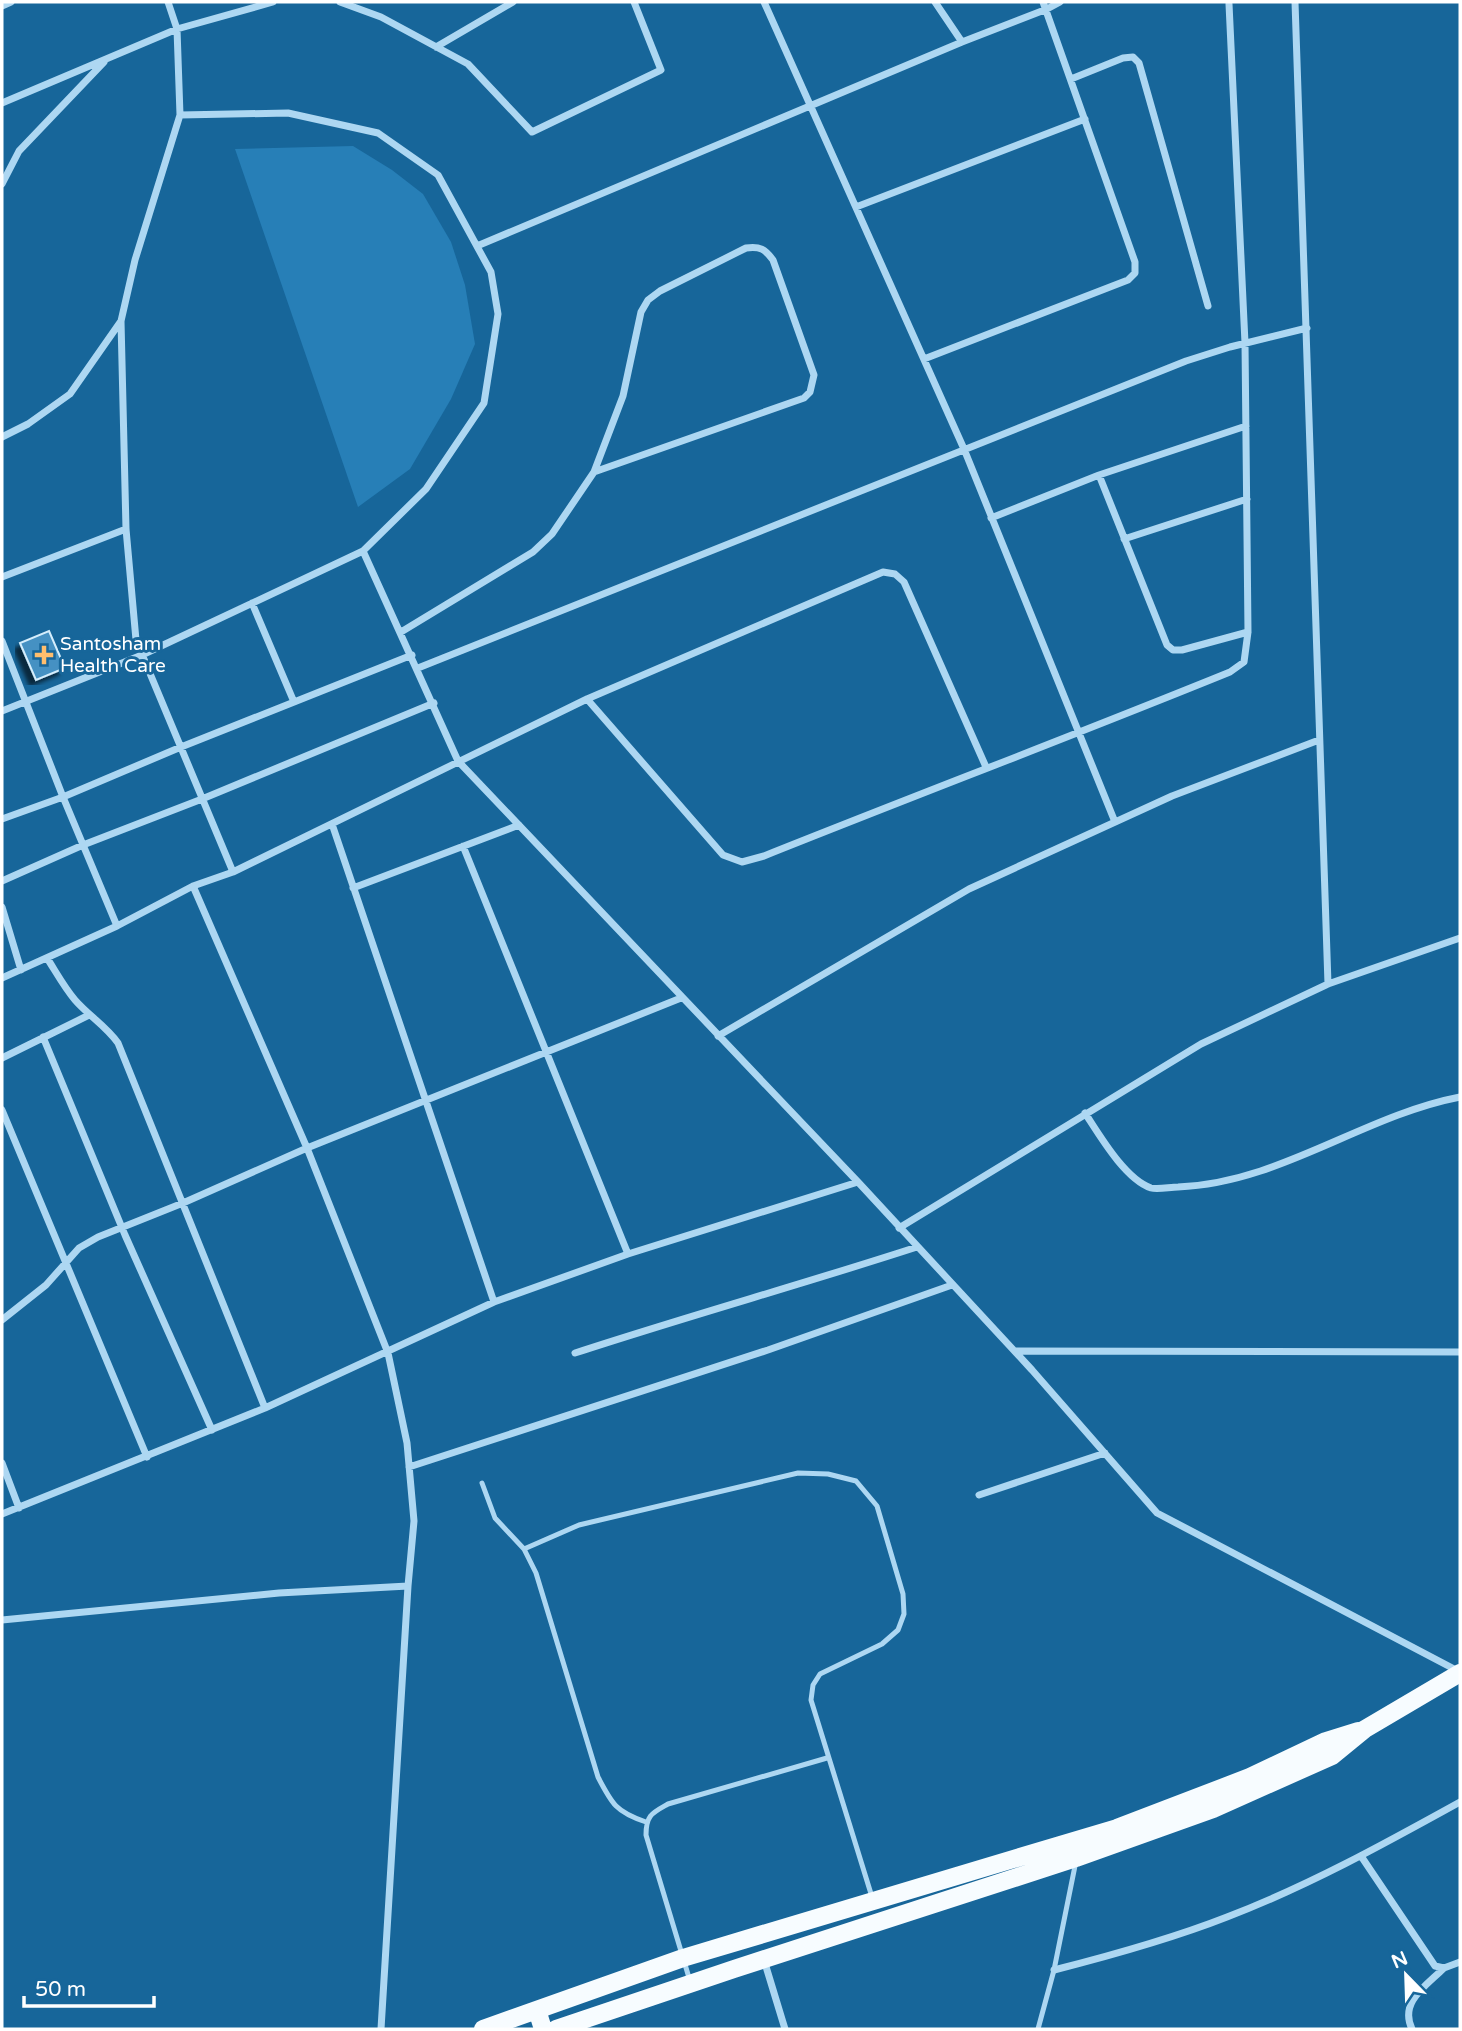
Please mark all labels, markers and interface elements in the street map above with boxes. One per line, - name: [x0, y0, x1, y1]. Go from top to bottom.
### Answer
- place label: Santosham Health Care: [60, 633, 166, 677]
- marker: Santosham Health Care: [34, 645, 54, 665]
- north arrow: [1371, 1940, 1441, 2010]
- text: N: [1388, 1947, 1411, 1973]
- scale bar: [24, 1965, 154, 2009]
- text: 50 m: [35, 1977, 86, 2002]

